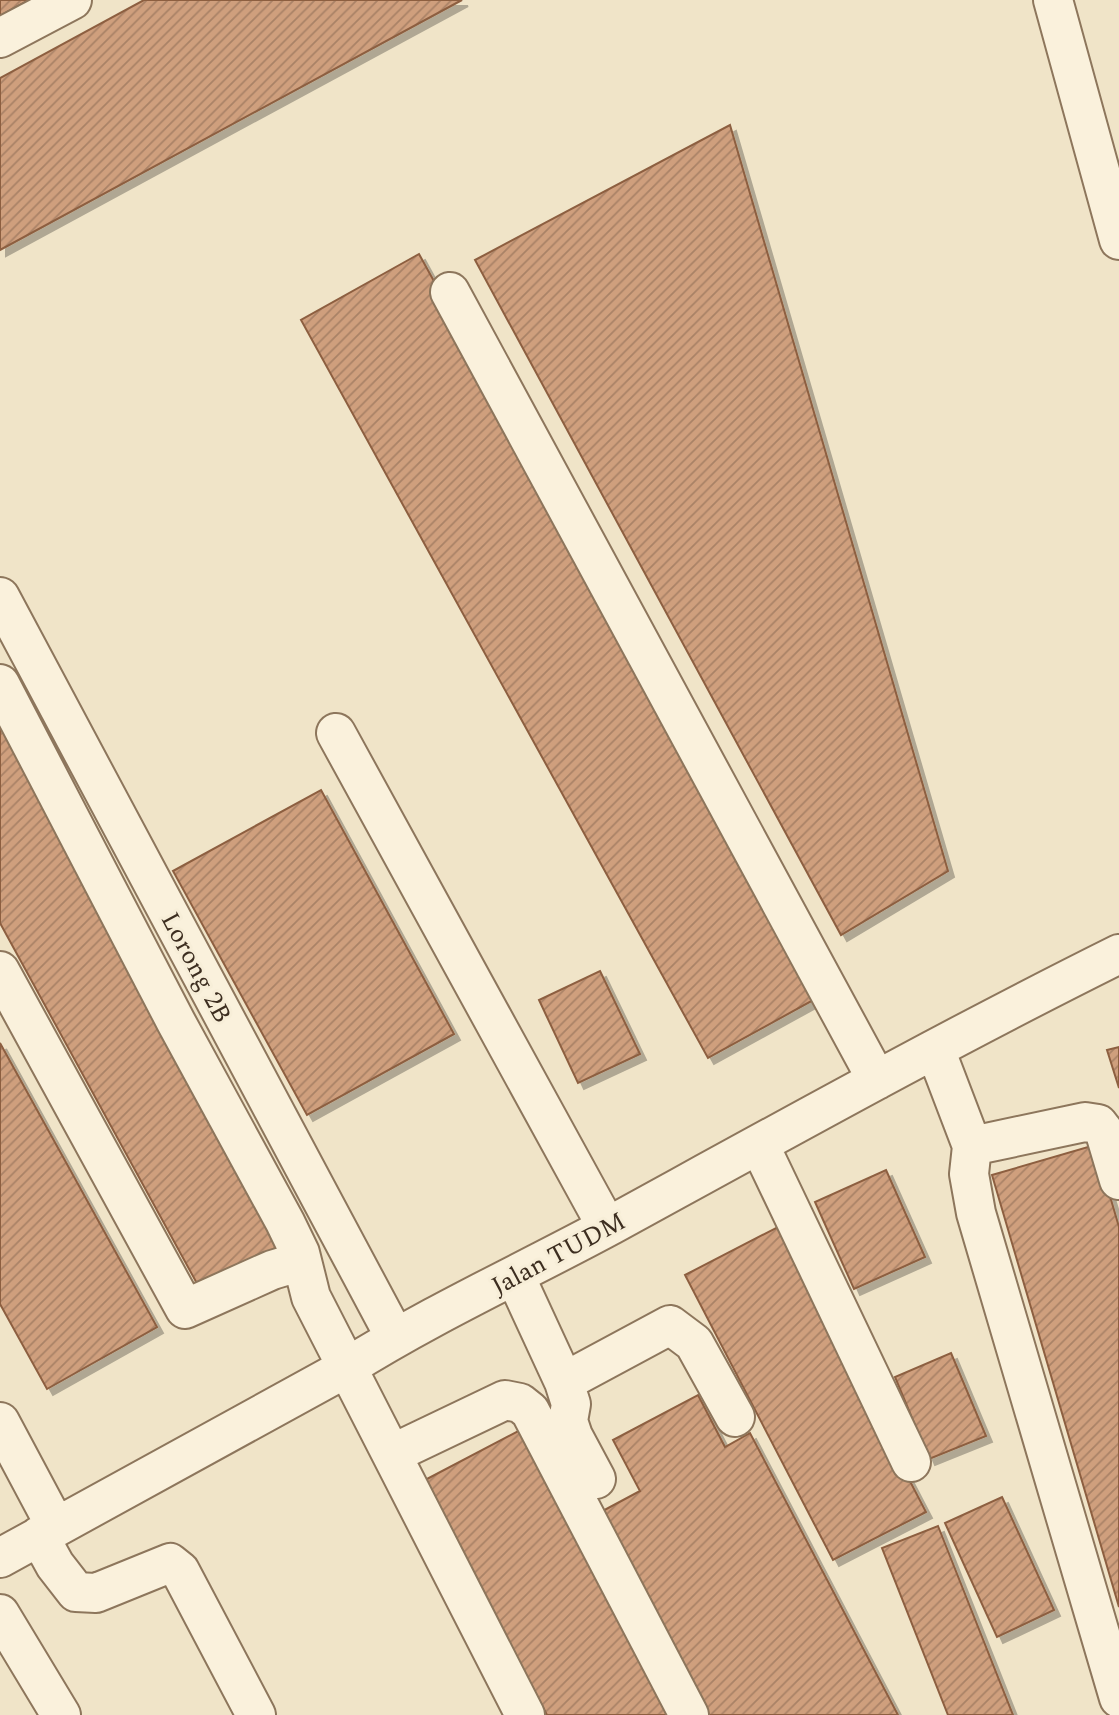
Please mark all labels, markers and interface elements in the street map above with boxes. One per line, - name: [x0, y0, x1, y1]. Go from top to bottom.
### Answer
- street label: Lorong 2B: [150, 905, 242, 1030]
- street label: Jalan TUDM: [484, 1202, 633, 1306]

